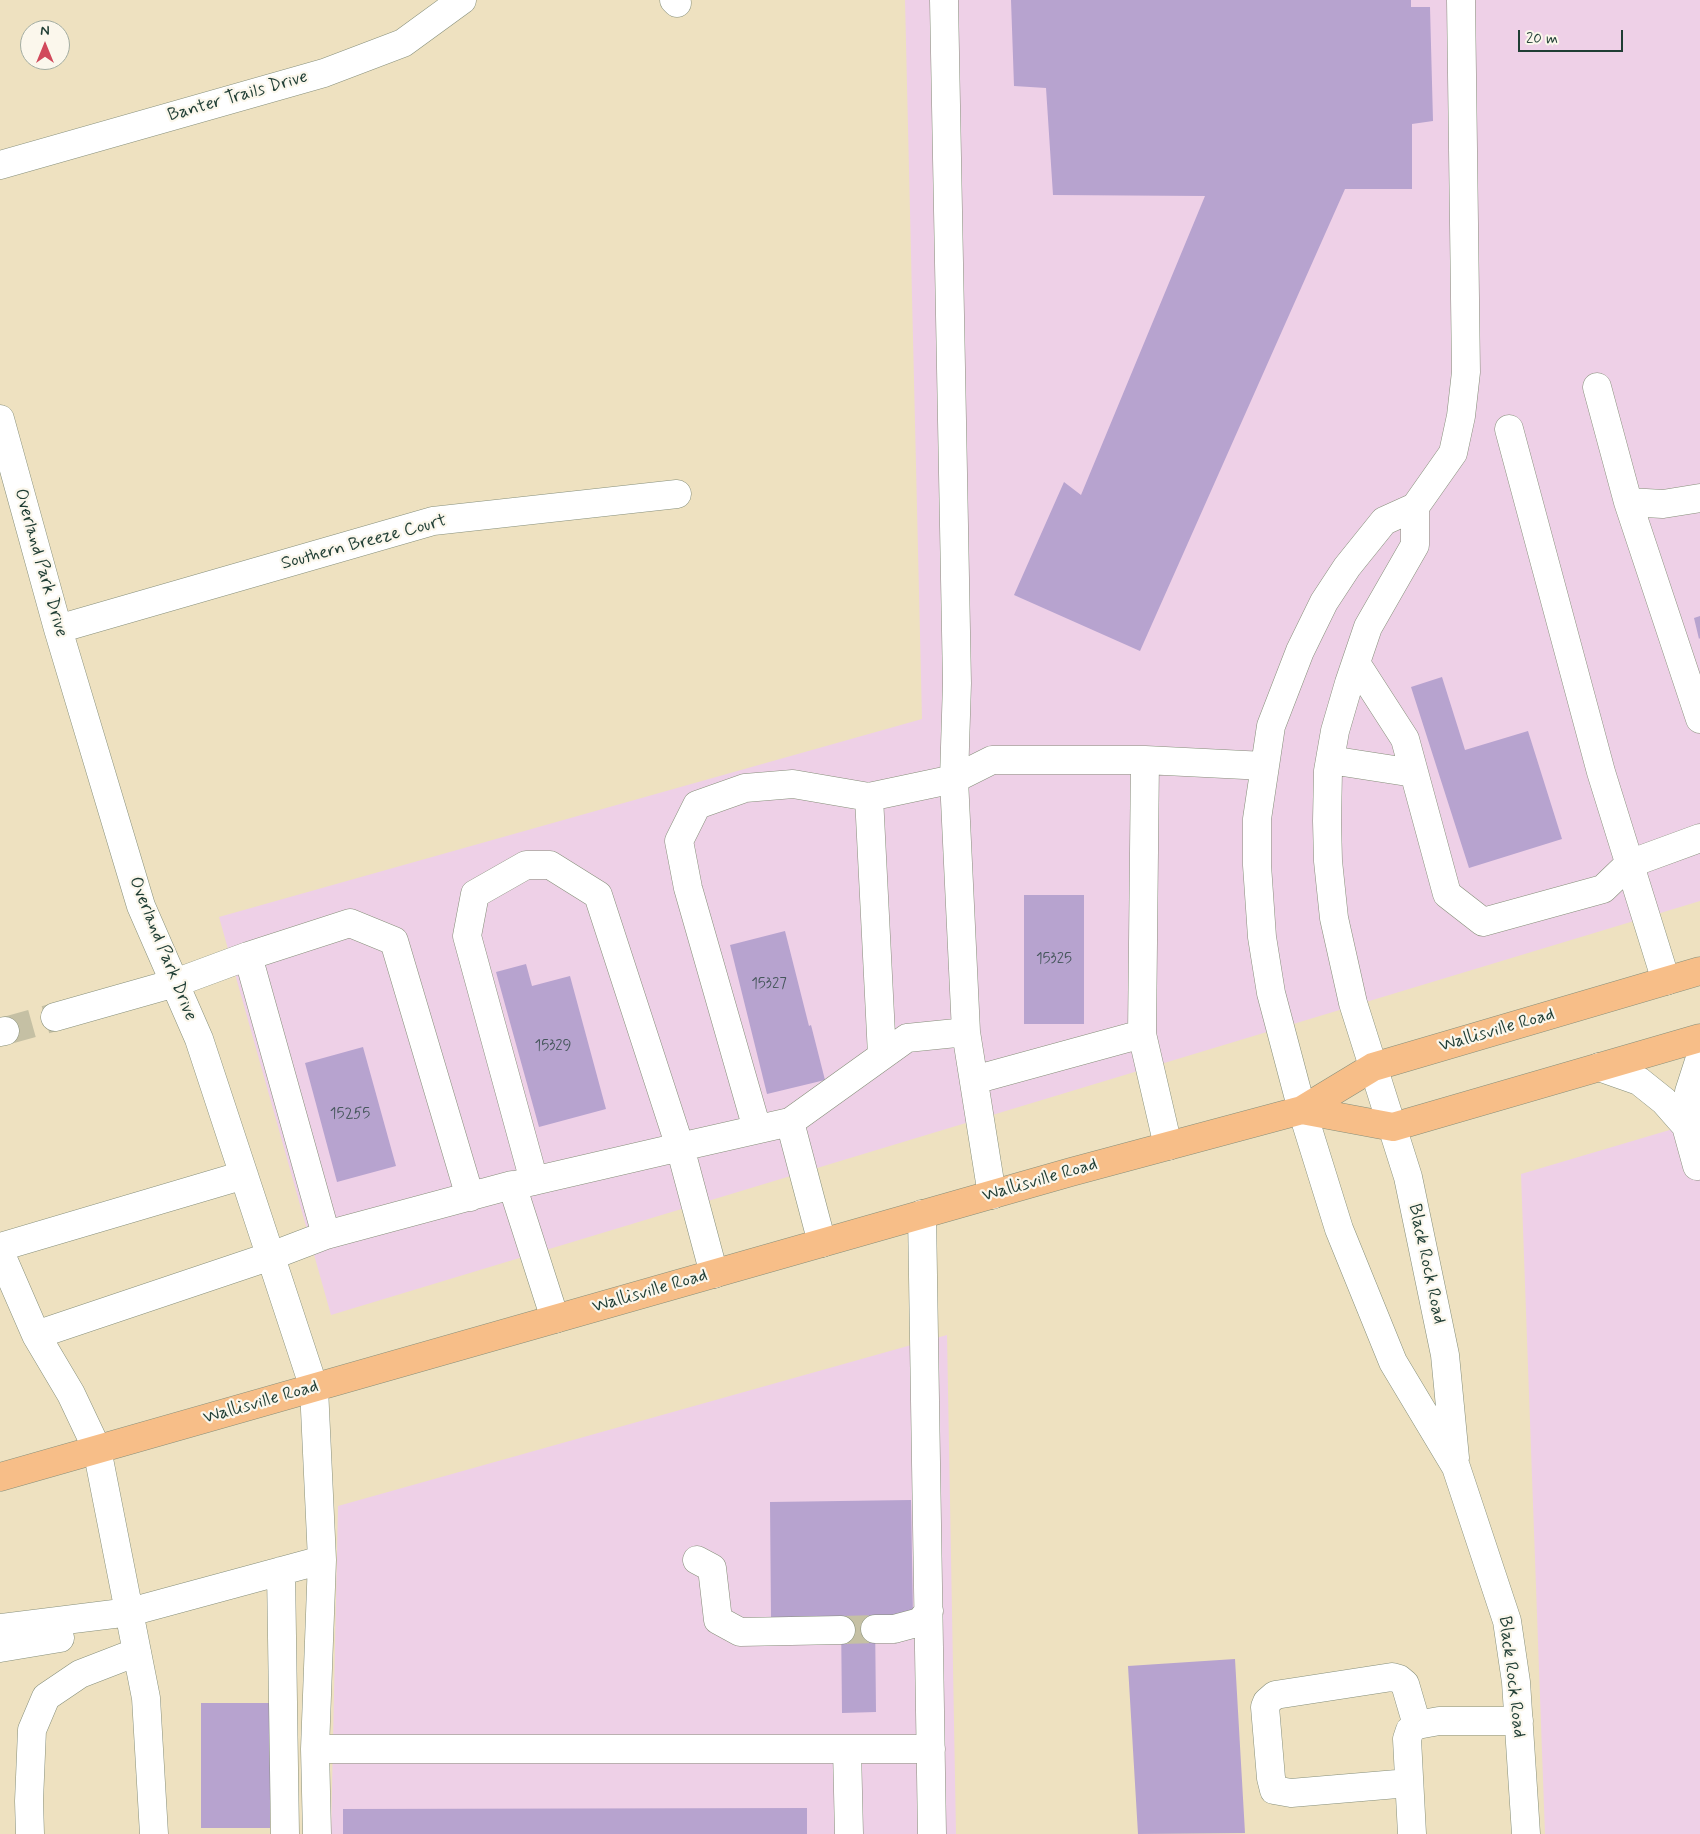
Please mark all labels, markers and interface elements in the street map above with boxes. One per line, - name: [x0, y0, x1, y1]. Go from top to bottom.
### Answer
- north arrow: [20, 20, 70, 70]
- scale bar: [1520, 20, 1625, 52]
- text: N: [40, 22, 50, 40]
- text: 20 m: [1526, 29, 1558, 49]
- street label: Banter Trails Drive: [166, 67, 310, 127]
- street label: Overland Park Drive: [8, 486, 72, 640]
- street label: Southern Breeze Court: [279, 511, 449, 575]
- street label: Overland Park Drive: [123, 874, 201, 1024]
- house number: 15325: [1036, 951, 1072, 969]
- house number: 15327: [751, 976, 787, 994]
- street label: Wallisville Road: [1437, 1004, 1557, 1058]
- house number: 15329: [534, 1038, 572, 1056]
- house number: 15255: [330, 1106, 370, 1124]
- street label: Wallisville Road: [980, 1154, 1100, 1208]
- street label: Black Rock Road: [1403, 1202, 1449, 1326]
- street label: Wallisville Road: [590, 1265, 710, 1319]
- street label: Wallisville Road: [201, 1376, 321, 1430]
- street label: Black Rock Road: [1493, 1615, 1529, 1739]

